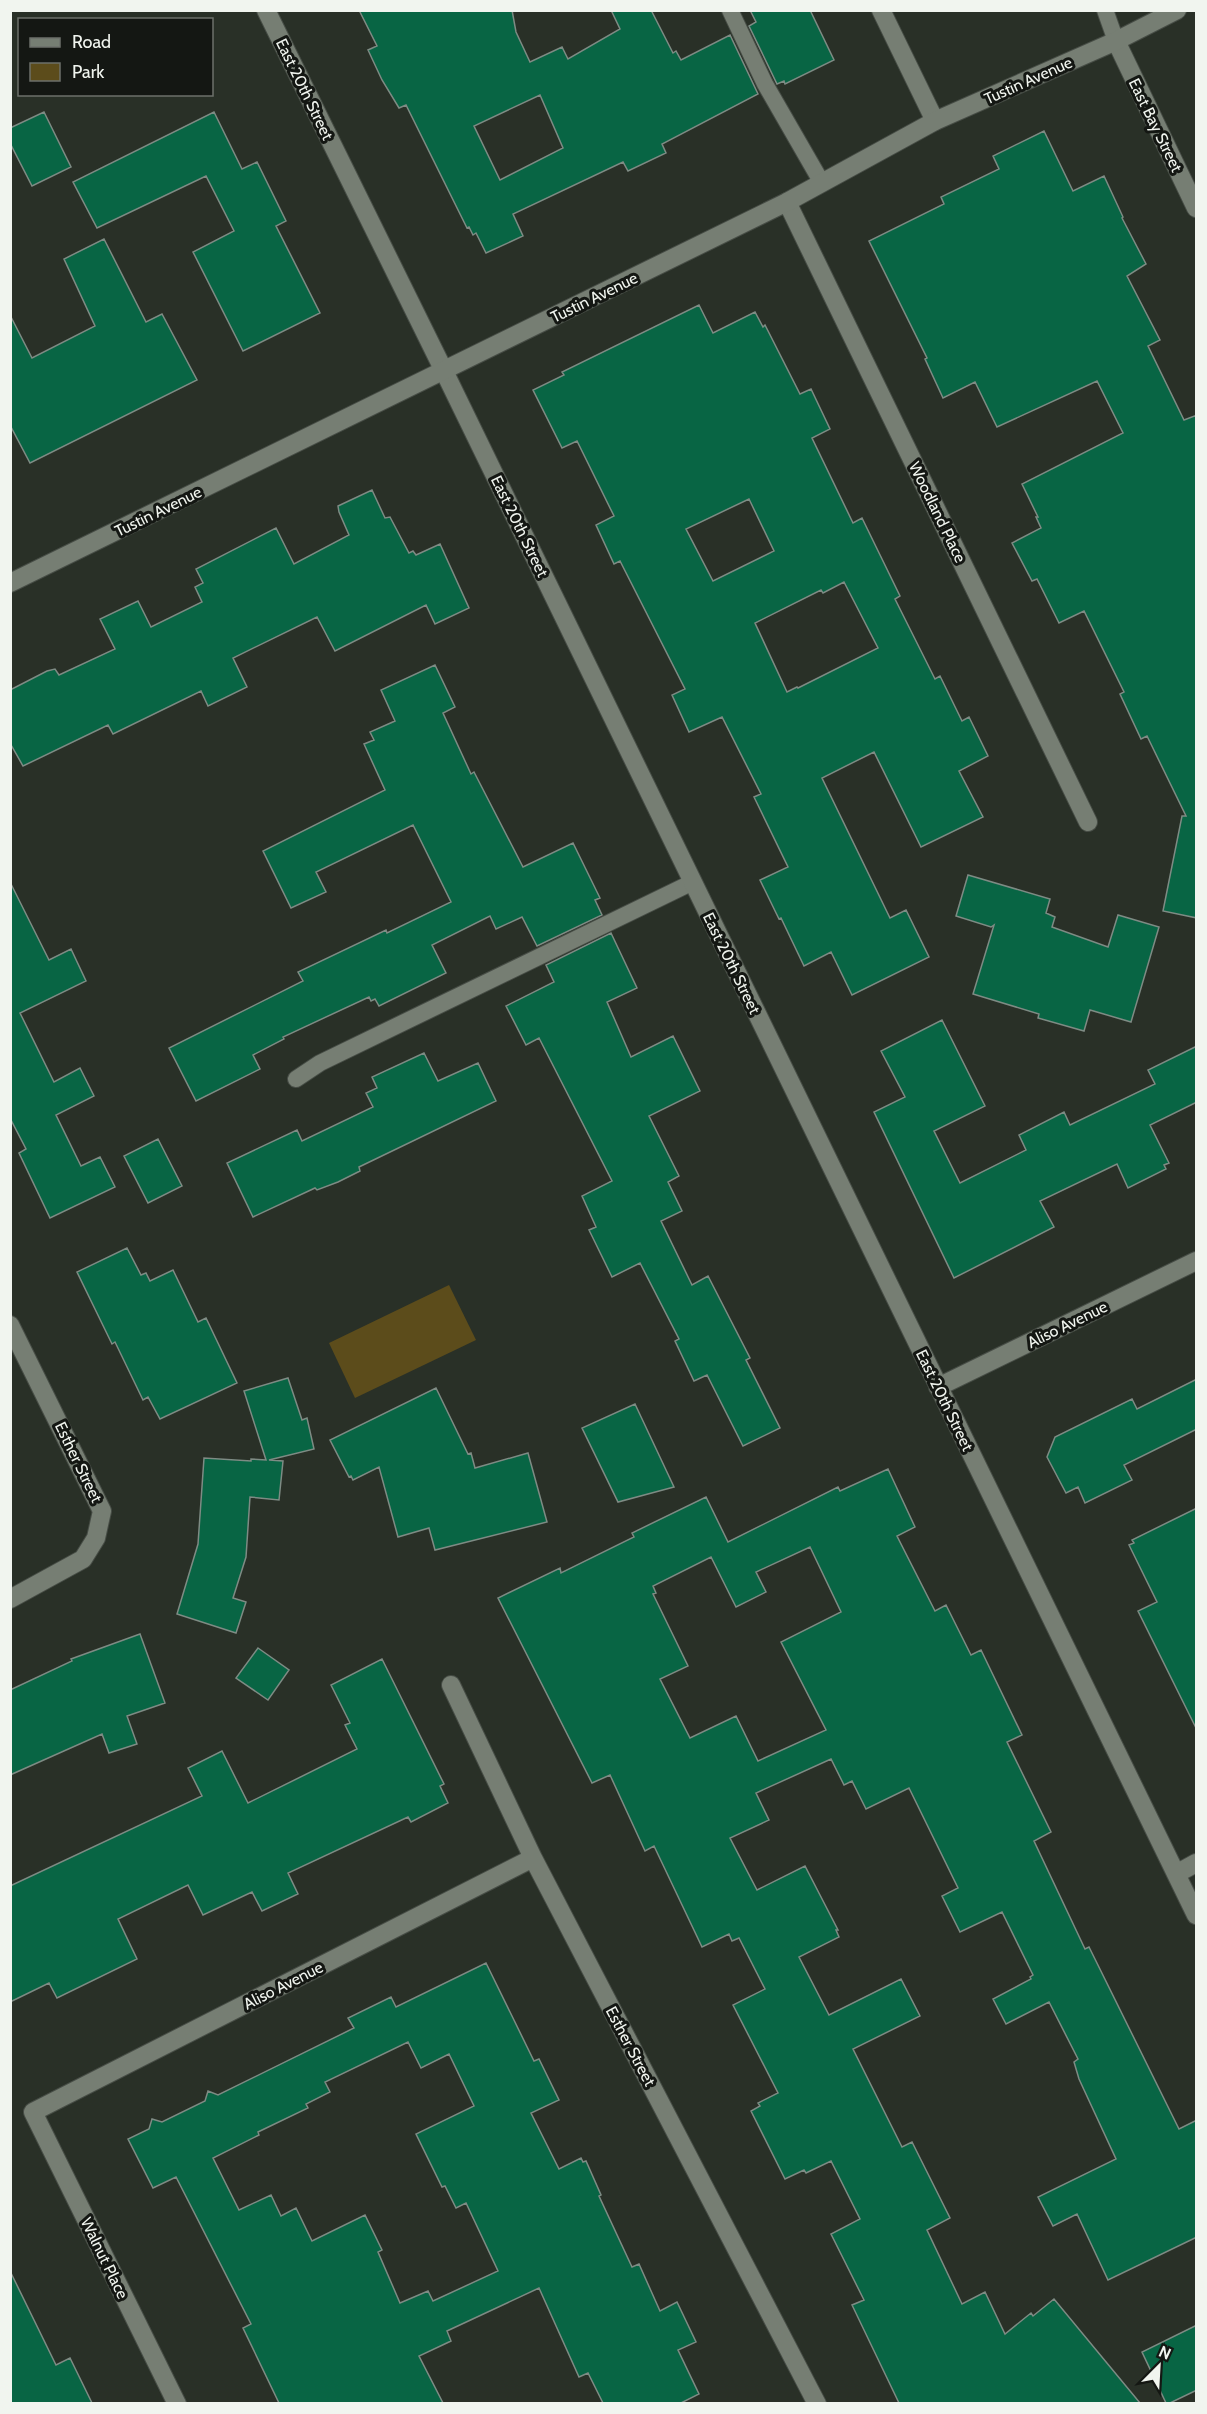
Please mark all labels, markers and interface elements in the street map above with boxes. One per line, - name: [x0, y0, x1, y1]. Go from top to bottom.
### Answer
- legend: [18, 18, 213, 96]
- text: Road: [72, 31, 111, 53]
- street label: East 20th Street: [272, 35, 338, 144]
- street label: Tustin Avenue: [981, 53, 1075, 108]
- text: Park: [72, 61, 105, 83]
- street label: East Bay Street: [1125, 75, 1187, 176]
- street label: Tustin Avenue: [548, 268, 641, 327]
- street label: Woodland Place: [905, 459, 970, 566]
- street label: East 20th Street: [487, 472, 553, 581]
- street label: Tustin Avenue: [112, 482, 205, 541]
- street label: East 20th Street: [699, 909, 765, 1018]
- street label: Aliso Avenue: [1024, 1297, 1110, 1352]
- street label: East 20th Street: [912, 1346, 978, 1455]
- street label: Esther Street: [51, 1419, 107, 1506]
- street label: Aliso Avenue: [240, 1957, 326, 2014]
- street label: Esther Street: [602, 2003, 660, 2090]
- street label: Walnut Place: [77, 2214, 132, 2302]
- north arrow: [1129, 2336, 1189, 2396]
- text: N: [1156, 2342, 1174, 2364]

